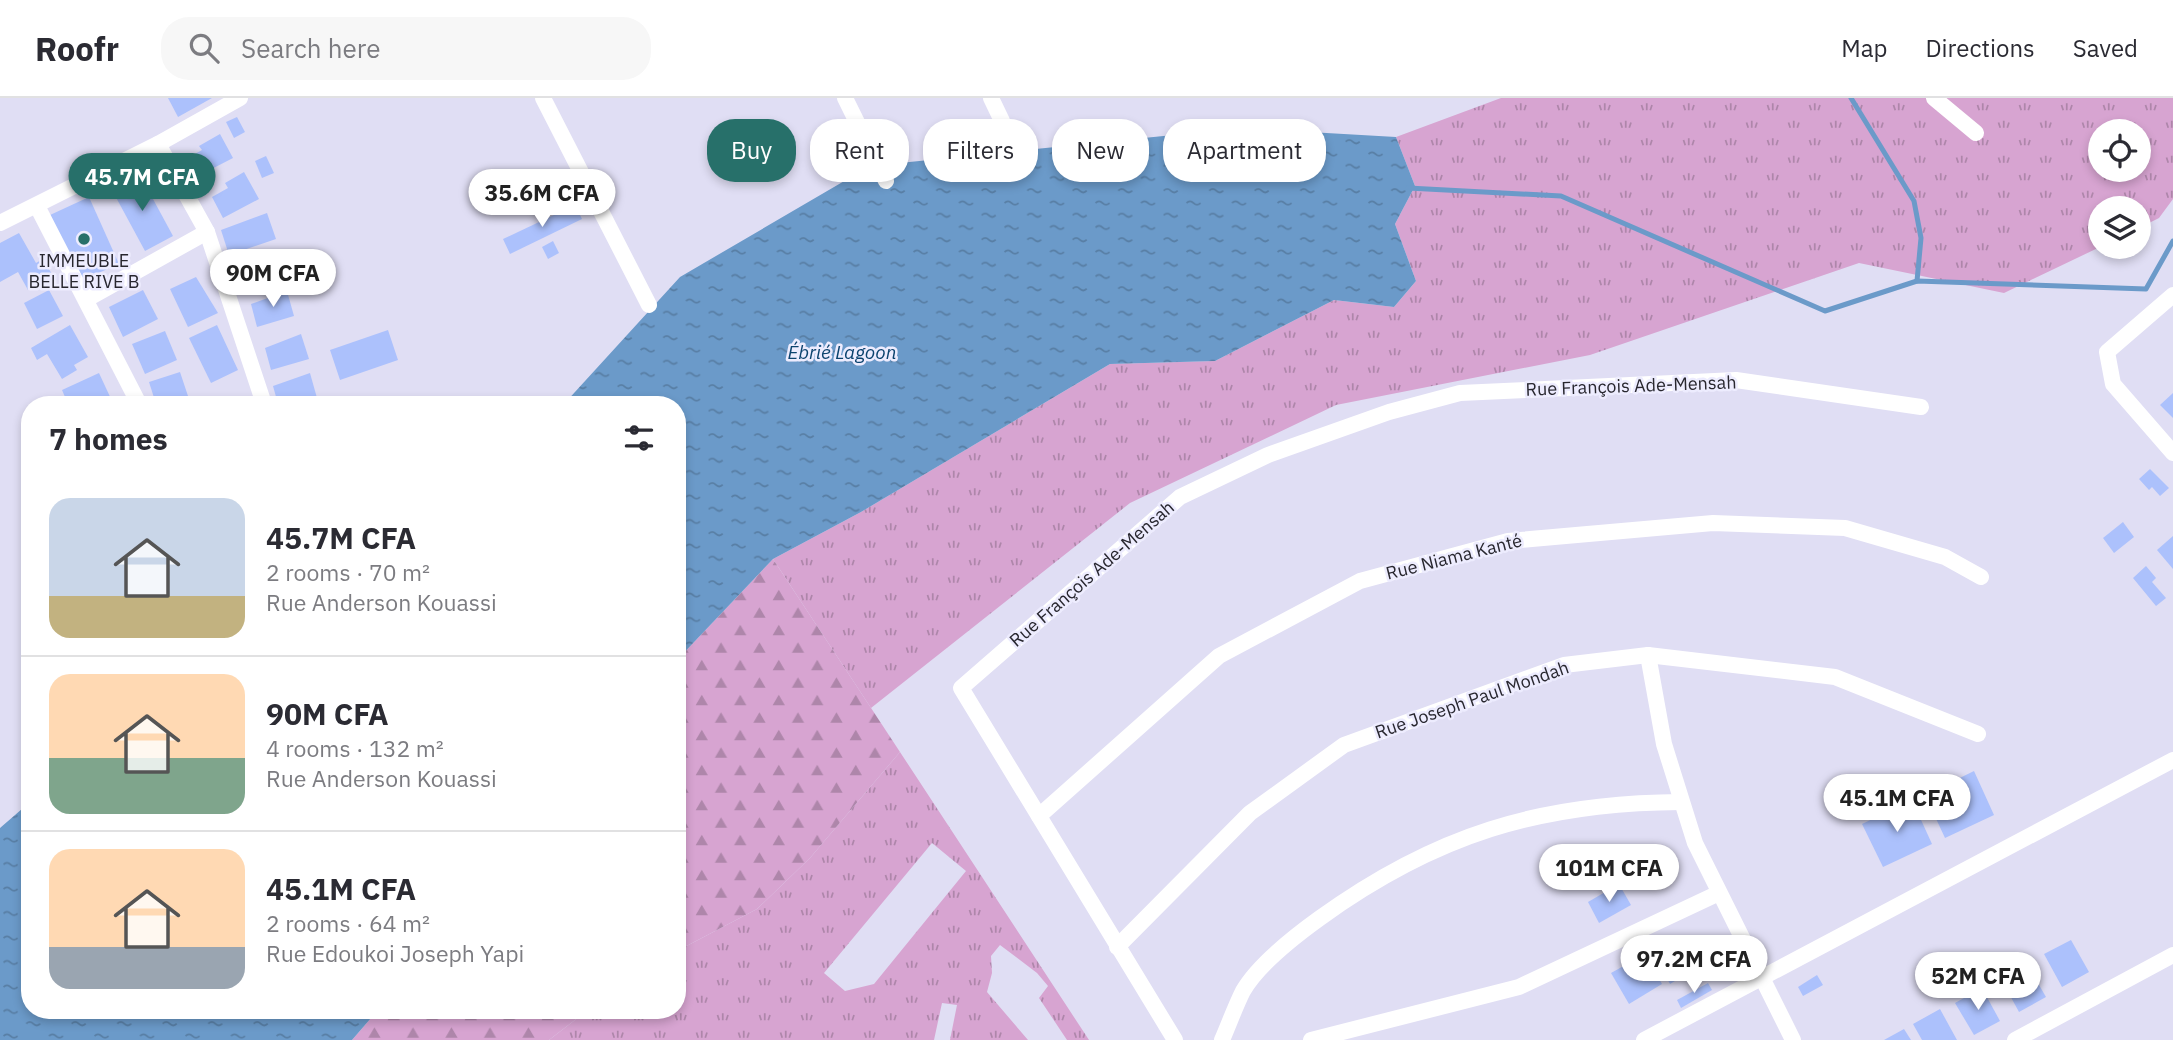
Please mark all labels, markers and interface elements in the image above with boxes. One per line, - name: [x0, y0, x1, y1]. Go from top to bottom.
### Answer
- search box: [161, 17, 651, 80]
- text: Roofr: [35, 27, 119, 70]
- icon: search: [185, 29, 223, 67]
- text: Search here: [241, 31, 380, 65]
- text: Map: [1841, 32, 1887, 64]
- text: Directions: [1925, 32, 2035, 64]
- text: Saved: [2073, 32, 2138, 64]
- chip: Buy: [707, 119, 796, 182]
- chip: Rent: [810, 119, 909, 182]
- chip: Filters: [923, 119, 1038, 182]
- chip: New: [1052, 119, 1149, 182]
- chip: Apartment: [1163, 119, 1326, 182]
- map controls: [2088, 119, 2151, 259]
- button: locate: [2088, 119, 2151, 182]
- pin: 45.7M CFA: [62, 153, 222, 213]
- text: 45.7M CFA: [85, 161, 199, 191]
- pin: 35.6M CFA: [462, 170, 622, 229]
- text: 35.6M CFA: [485, 177, 599, 207]
- button: layers: [2088, 196, 2151, 259]
- marker: IMMEUBLE BELLE RIVE B: [76, 231, 92, 247]
- place label: IMMEUBLE BELLE RIVE B: [28, 249, 140, 293]
- pin: 90M CFA: [208, 250, 338, 309]
- text: 90M CFA: [226, 257, 320, 287]
- water label: Ébrié Lagoon: [787, 340, 897, 364]
- street label: Rue François Ade-Mensah: [1525, 370, 1737, 401]
- text: 7 homes: [49, 419, 168, 458]
- icon: filters: [620, 419, 658, 457]
- street label: Rue François Ade-Mensah: [1004, 496, 1179, 652]
- text: 45.7M CFA: [266, 518, 416, 557]
- icon: home: [105, 526, 189, 610]
- street label: Rue Niama Kanté: [1383, 528, 1524, 585]
- text: 2 rooms · 70 m²: [266, 557, 430, 587]
- text: Rue Anderson Kouassi: [266, 587, 497, 617]
- street label: Rue Joseph Paul Mondah: [1372, 656, 1572, 744]
- text: 90M CFA: [266, 694, 389, 733]
- icon: home: [105, 702, 189, 786]
- text: 4 rooms · 132 m²: [266, 733, 444, 763]
- text: Rue Anderson Kouassi: [266, 763, 497, 793]
- pin: 45.1M CFA: [1817, 774, 1977, 834]
- text: 45.1M CFA: [1840, 782, 1954, 812]
- pin: 101M CFA: [1537, 844, 1681, 904]
- text: 101M CFA: [1555, 852, 1663, 882]
- text: 45.1M CFA: [266, 869, 416, 908]
- icon: home: [105, 877, 189, 961]
- text: 2 rooms · 64 m²: [266, 908, 430, 938]
- pin: 97.2M CFA: [1614, 936, 1774, 995]
- text: Rue Edoukoi Joseph Yapi: [266, 938, 524, 968]
- text: 97.2M CFA: [1637, 943, 1751, 973]
- pin: 52M CFA: [1913, 953, 2043, 1012]
- text: 52M CFA: [1931, 960, 2025, 990]

